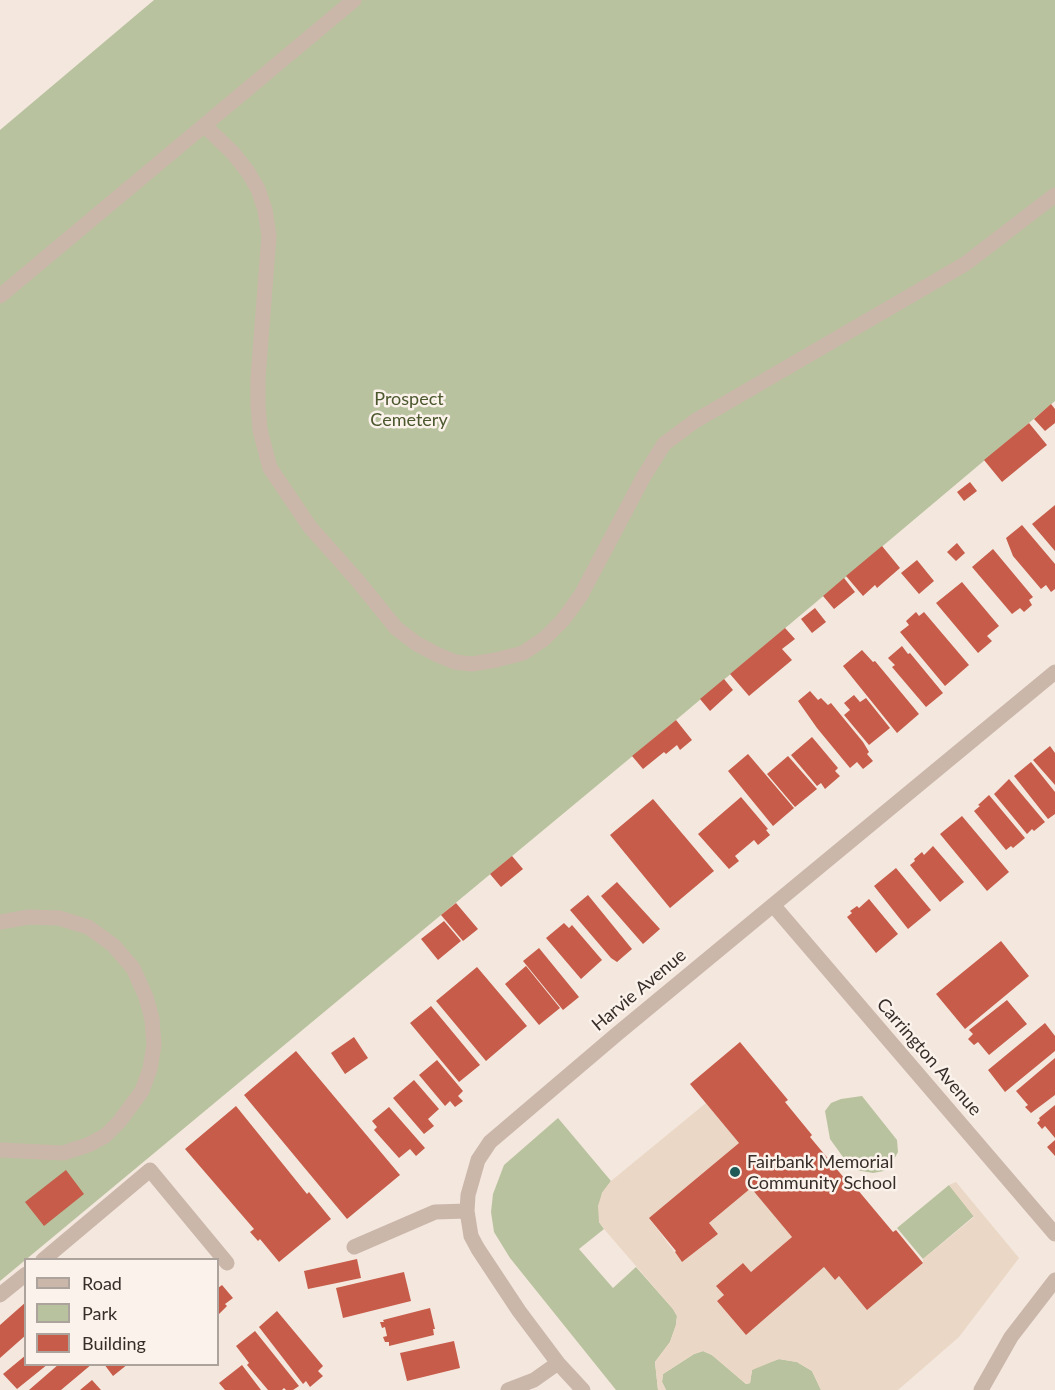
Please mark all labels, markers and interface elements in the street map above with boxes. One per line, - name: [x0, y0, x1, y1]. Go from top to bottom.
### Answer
- park label: Prospect Cemetery: [370, 388, 448, 430]
- street label: Harvie Avenue: [588, 944, 690, 1036]
- street label: Carrington Avenue: [872, 994, 986, 1120]
- place label: Fairbank Memorial Community School: [747, 1151, 896, 1194]
- marker: Fairbank Memorial Community School: [728, 1165, 742, 1179]
- legend: [24, 1258, 219, 1366]
- text: Road: [82, 1272, 122, 1294]
- text: Park: [82, 1302, 117, 1324]
- text: Building: [82, 1332, 146, 1354]

